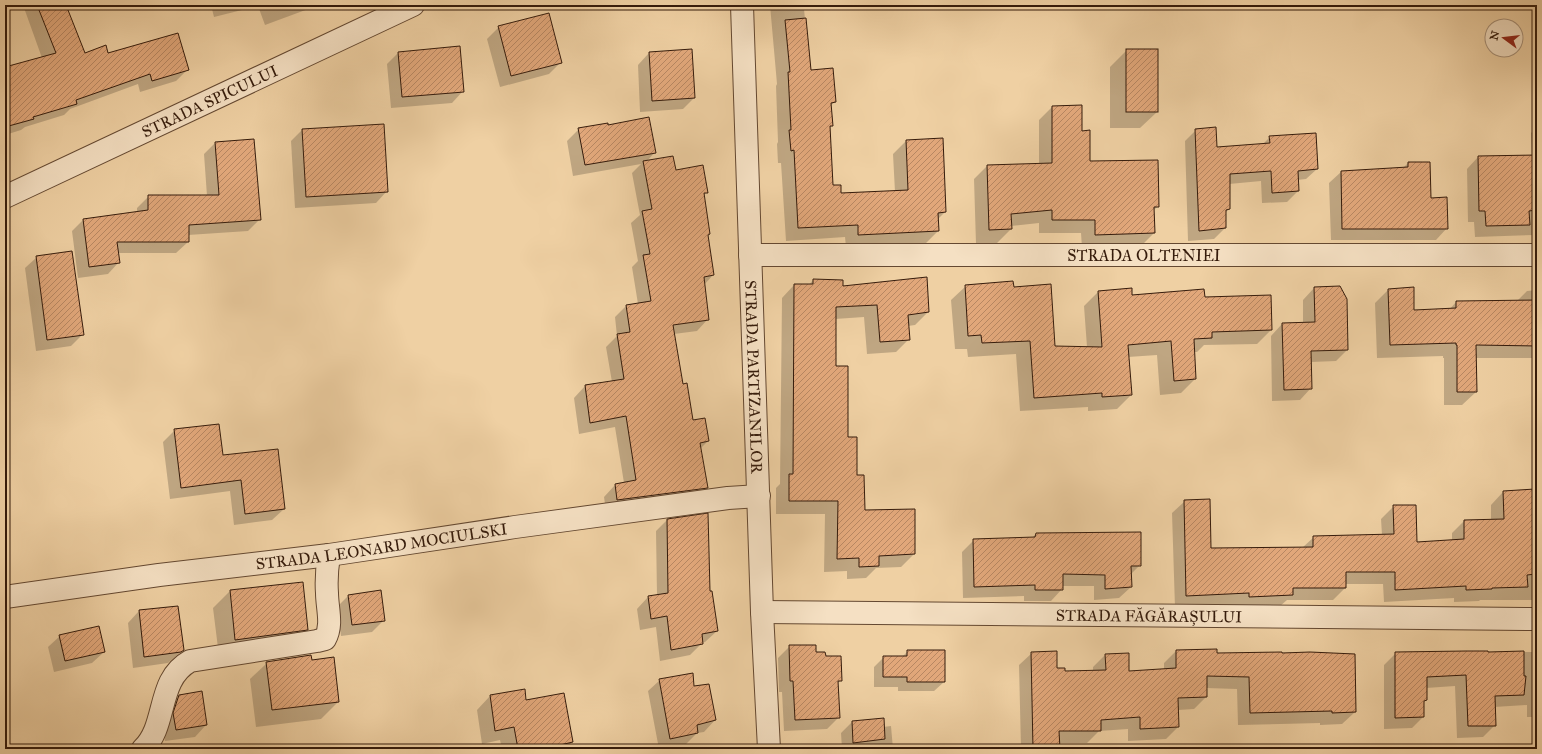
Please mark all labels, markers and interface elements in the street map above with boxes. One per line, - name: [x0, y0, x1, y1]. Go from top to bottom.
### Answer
- north arrow: [1484, 18, 1524, 58]
- text: N: [1487, 29, 1502, 42]
- street label: STRADA SPICULUI: [139, 61, 281, 141]
- street label: STRADA OLTENIEI: [1067, 246, 1221, 265]
- street label: STRADA PARTIZANILOR: [741, 280, 766, 475]
- street label: STRADA LEONARD MOCIULSKI: [255, 519, 509, 574]
- street label: STRADA FĂGĂRAȘULUI: [1056, 605, 1242, 626]

